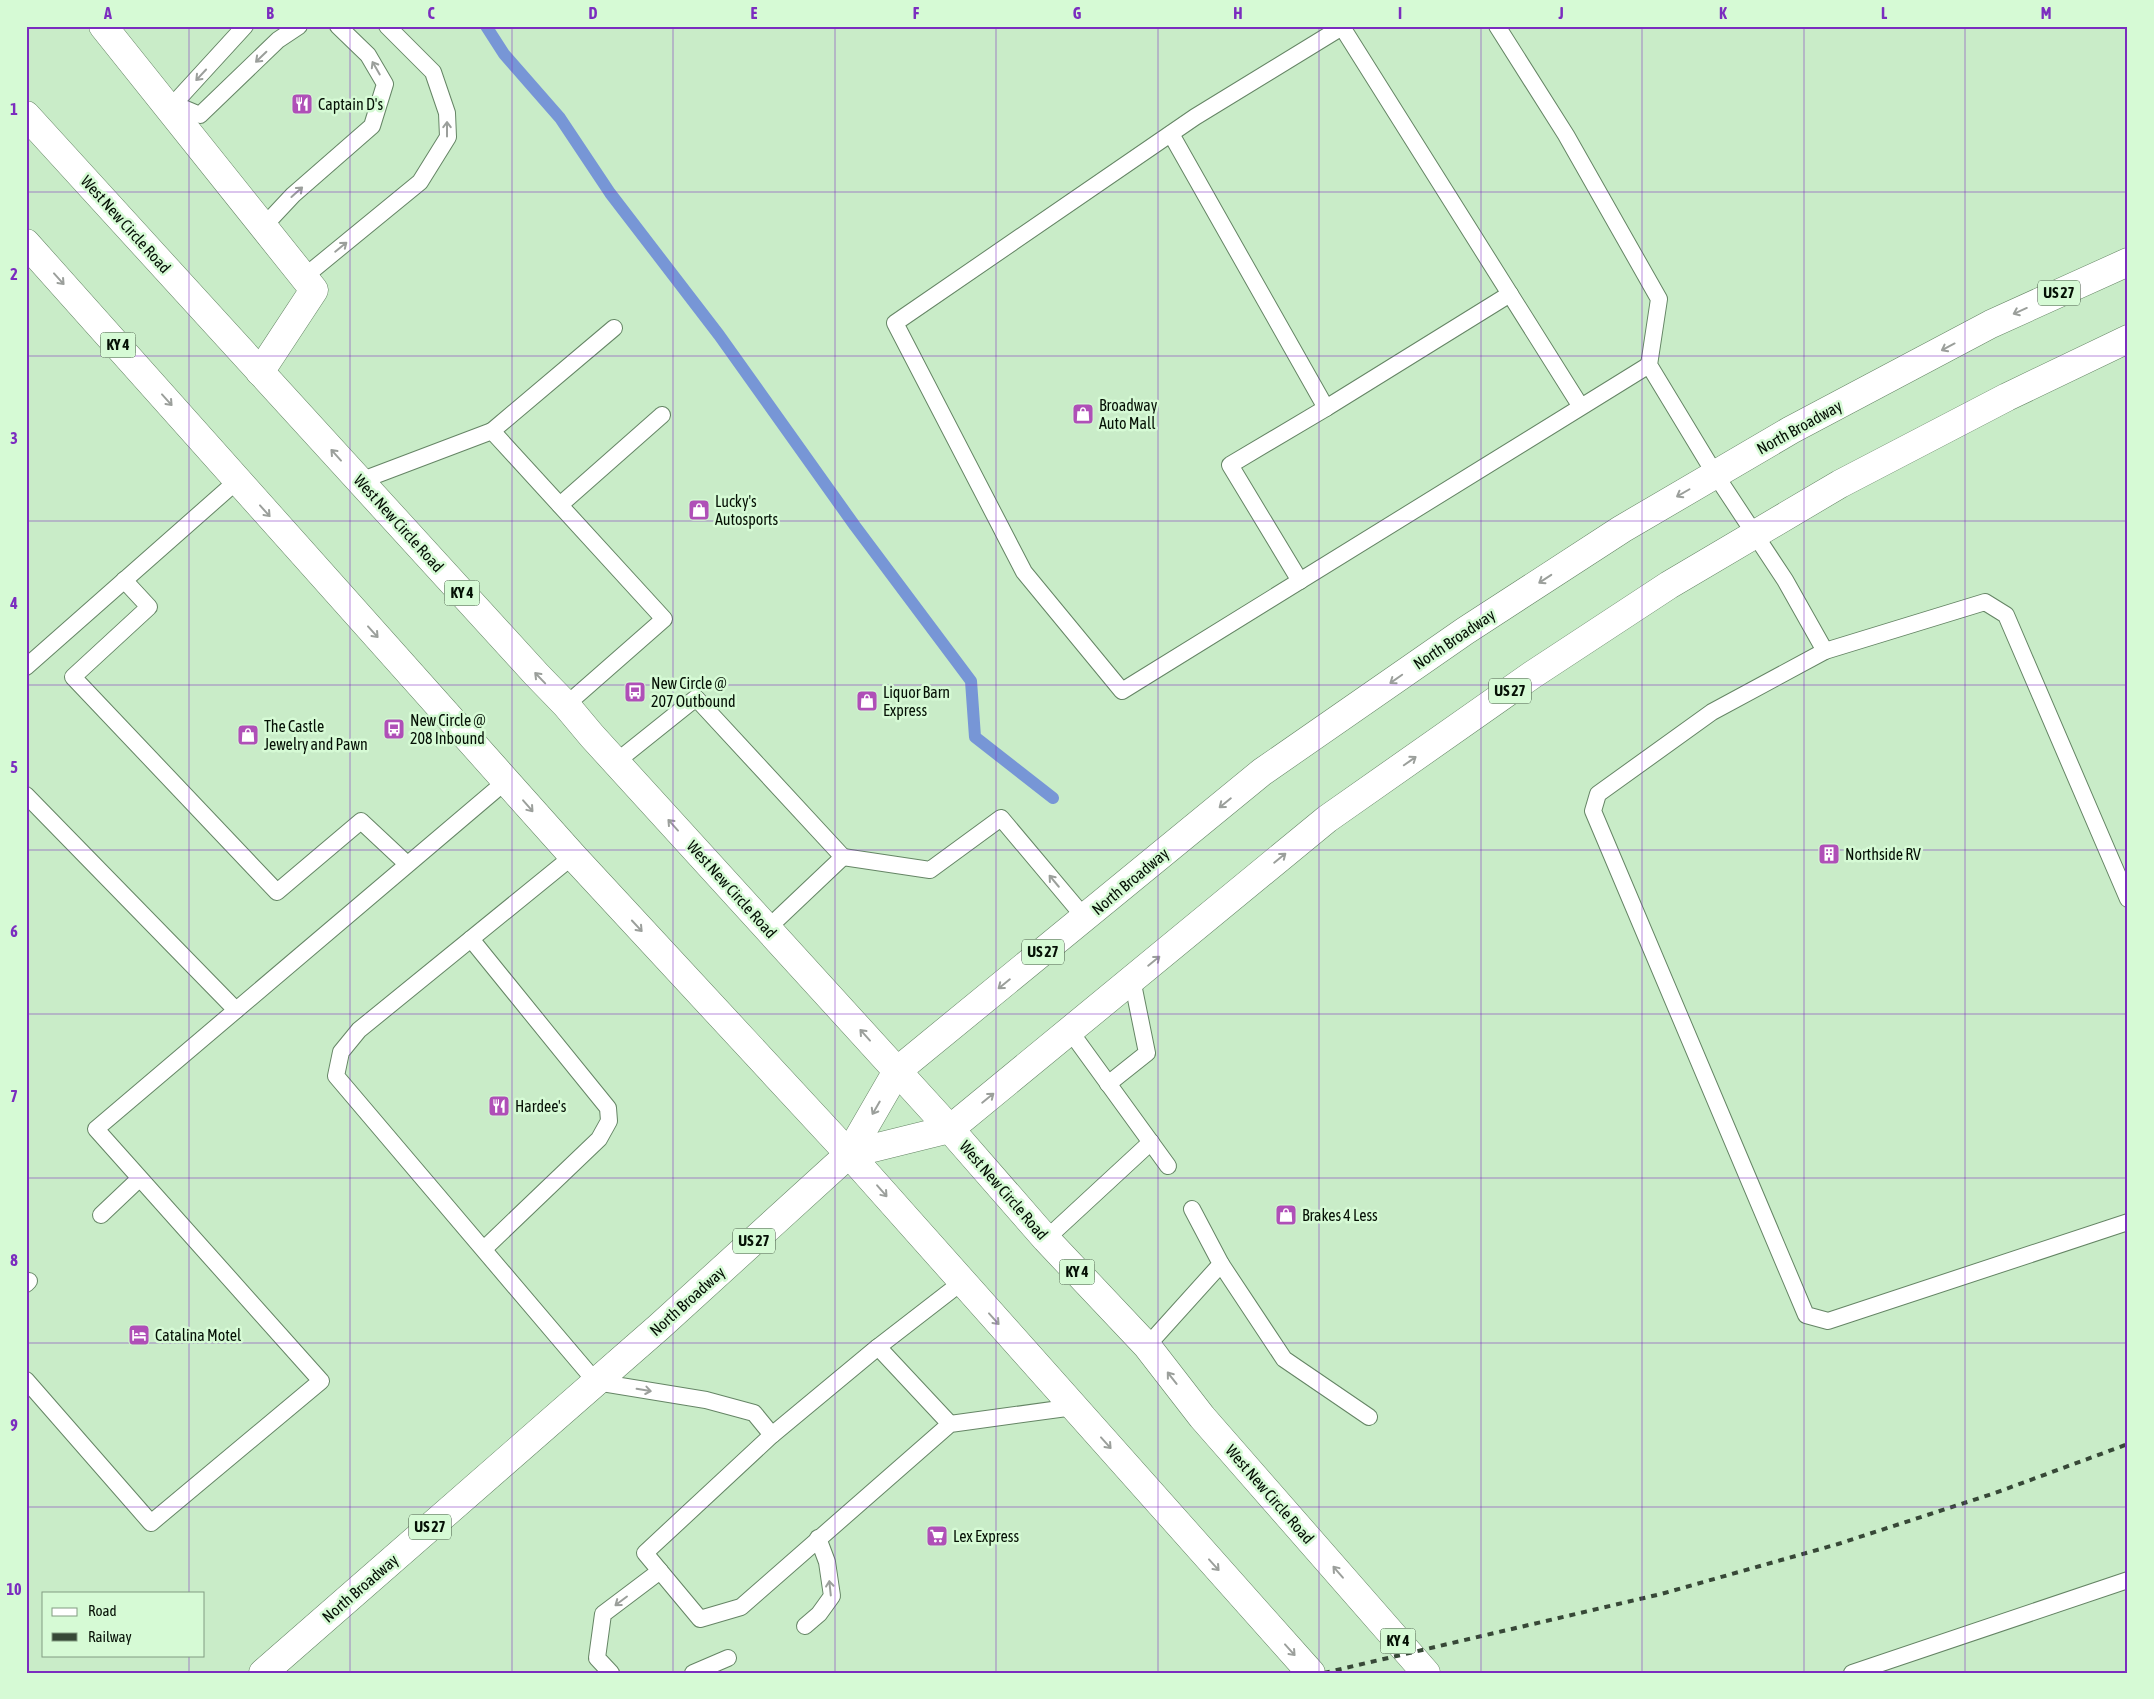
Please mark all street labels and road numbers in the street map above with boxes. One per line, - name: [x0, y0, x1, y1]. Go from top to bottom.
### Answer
- street label: West New Circle Road: [78, 172, 174, 276]
- road number: US 27: [2038, 280, 2080, 306]
- road number: KY 4: [100, 332, 136, 358]
- street label: North Broadway: [1753, 396, 1845, 459]
- street label: West New Circle Road: [351, 471, 447, 575]
- road number: KY 4: [444, 580, 480, 606]
- street label: North Broadway: [1410, 605, 1499, 674]
- road number: US 27: [1489, 678, 1531, 704]
- street label: West New Circle Road: [684, 837, 780, 941]
- street label: North Broadway: [1088, 844, 1173, 919]
- road number: US 27: [1022, 940, 1064, 964]
- street label: West New Circle Road: [956, 1137, 1052, 1243]
- road number: US 27: [733, 1228, 775, 1254]
- road number: KY 4: [1060, 1260, 1094, 1284]
- street label: North Broadway: [646, 1262, 729, 1340]
- street label: West New Circle Road: [1222, 1441, 1318, 1547]
- road number: US 27: [409, 1514, 451, 1540]
- street label: North Broadway: [318, 1550, 402, 1626]
- road number: KY 4: [1380, 1628, 1416, 1654]

